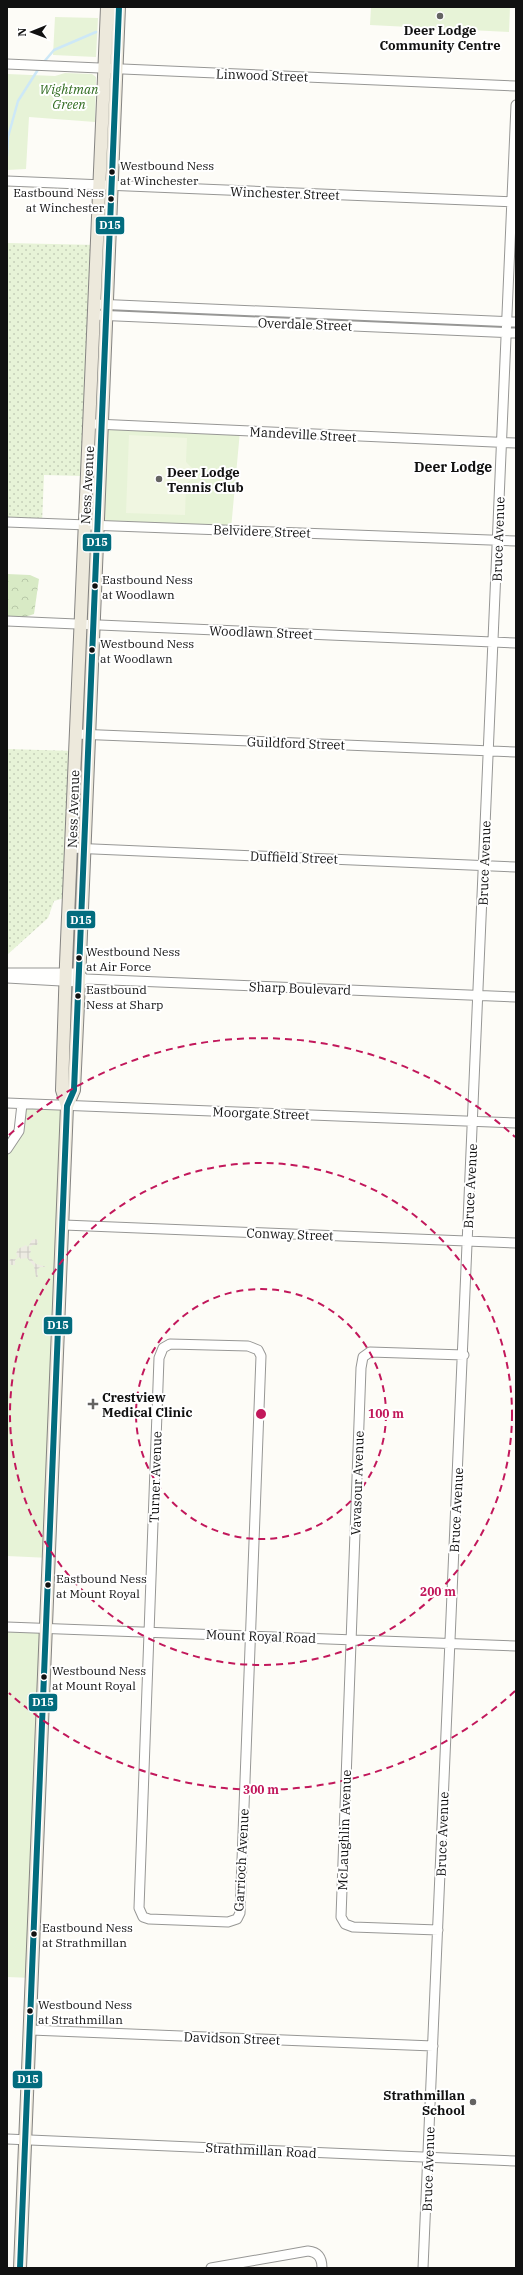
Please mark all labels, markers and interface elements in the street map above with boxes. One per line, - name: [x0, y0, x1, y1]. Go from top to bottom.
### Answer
- marker: Deer Lodge Community Centre: [435, 11, 445, 21]
- north arrow: [12, 12, 52, 52]
- place label: Deer Lodge Community Centre: [379, 22, 501, 54]
- text: N: [15, 27, 29, 37]
- street label: Linwood Street: [216, 65, 309, 86]
- park label: Wightman Green: [40, 81, 99, 113]
- place label: Westbound Ness at Winchester: [120, 158, 214, 188]
- marker: Westbound Ness at Winchester: [107, 167, 117, 177]
- street label: Winchester Street: [230, 183, 340, 204]
- place label: Eastbound Ness at Winchester: [13, 185, 105, 215]
- marker: Eastbound Ness at Winchester: [106, 194, 116, 204]
- line badge: D15: [95, 216, 125, 235]
- text: D15: [99, 218, 121, 232]
- street label: Overdale Street: [258, 314, 353, 335]
- street label: Mandeville Street: [249, 423, 357, 446]
- street label: Ness Avenue: [77, 445, 98, 525]
- district label: Deer Lodge: [414, 458, 492, 476]
- place label: Deer Lodge Tennis Club: [167, 464, 244, 496]
- marker: Deer Lodge Tennis Club: [154, 474, 164, 484]
- street label: Bruce Avenue: [489, 496, 508, 582]
- street label: Belvidere Street: [213, 521, 312, 542]
- line badge: D15: [82, 533, 112, 552]
- text: D15: [86, 535, 108, 549]
- place label: Eastbound Ness at Woodlawn: [102, 572, 193, 602]
- marker: Eastbound Ness at Woodlawn: [90, 581, 100, 591]
- street label: Woodlawn Street: [209, 622, 313, 643]
- place label: Westbound Ness at Woodlawn: [100, 636, 194, 666]
- marker: Westbound Ness at Woodlawn: [87, 645, 97, 655]
- street label: Guildford Street: [247, 733, 346, 754]
- street label: Ness Avenue: [64, 770, 83, 848]
- street label: Bruce Avenue: [475, 820, 494, 906]
- street label: Duffield Street: [250, 847, 339, 868]
- line badge: D15: [66, 910, 96, 929]
- text: D15: [70, 913, 92, 927]
- place label: Westbound Ness at Air Force: [86, 944, 180, 974]
- marker: Westbound Ness at Air Force: [74, 953, 84, 963]
- street label: Sharp Boulevard: [249, 978, 351, 999]
- place label: Eastbound Ness at Sharp: [86, 982, 163, 1012]
- marker: Eastbound Ness at Sharp: [73, 991, 83, 1001]
- street label: Moorgate Street: [212, 1103, 310, 1124]
- street label: Bruce Avenue: [460, 1143, 481, 1229]
- street label: Conway Street: [246, 1224, 334, 1245]
- line badge: D15: [43, 1316, 73, 1335]
- text: D15: [47, 1318, 69, 1332]
- place label: Crestview Medical Clinic: [102, 1389, 192, 1421]
- marker: Crestview Medical Clinic: [87, 1398, 99, 1410]
- text: 100 m: [368, 1406, 404, 1421]
- centre of rings: [254, 1407, 268, 1421]
- street label: Vavasour Avenue: [347, 1430, 368, 1536]
- street label: Turner Avenue: [145, 1431, 166, 1523]
- street label: Bruce Avenue: [446, 1467, 467, 1553]
- place label: Eastbound Ness at Mount Royal: [56, 1571, 147, 1601]
- marker: Eastbound Ness at Mount Royal: [43, 1580, 53, 1590]
- text: 200 m: [420, 1584, 456, 1599]
- street label: Mount Royal Road: [206, 1626, 316, 1647]
- place label: Westbound Ness at Mount Royal: [52, 1663, 146, 1693]
- marker: Westbound Ness at Mount Royal: [39, 1672, 49, 1682]
- line badge: D15: [28, 1693, 58, 1712]
- text: D15: [32, 1695, 54, 1709]
- street label: McLaughlin Avenue: [334, 1769, 355, 1891]
- text: 300 m: [243, 1782, 279, 1797]
- street label: Bruce Avenue: [433, 1791, 452, 1877]
- street label: Garrioch Avenue: [230, 1808, 253, 1912]
- place label: Eastbound Ness at Strathmillan: [42, 1920, 133, 1950]
- marker: Eastbound Ness at Strathmillan: [29, 1929, 39, 1939]
- place label: Westbound Ness at Strathmillan: [38, 1997, 132, 2027]
- marker: Westbound Ness at Strathmillan: [25, 2006, 35, 2016]
- street label: Davidson Street: [183, 2028, 281, 2049]
- line badge: D15: [12, 2070, 43, 2089]
- text: D15: [17, 2072, 39, 2086]
- place label: Strathmillan School: [383, 2087, 465, 2119]
- marker: Strathmillan School: [468, 2097, 478, 2107]
- street label: Bruce Avenue: [419, 2126, 438, 2212]
- street label: Strathmillan Road: [205, 2139, 317, 2162]

